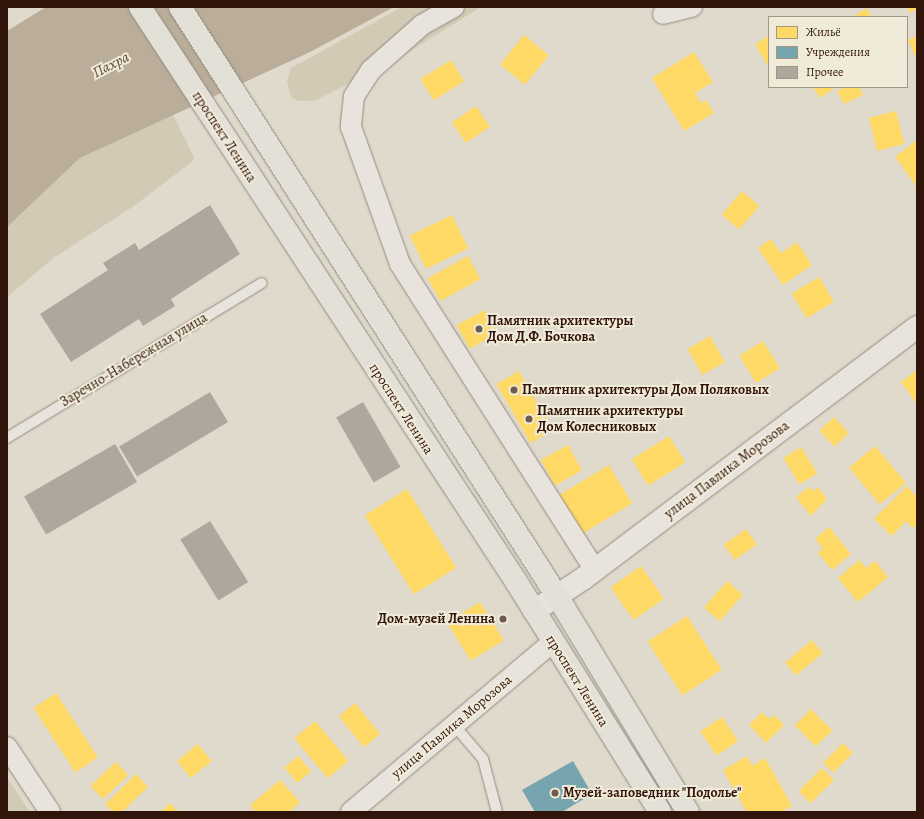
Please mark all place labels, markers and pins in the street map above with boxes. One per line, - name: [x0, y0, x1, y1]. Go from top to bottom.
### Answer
- place label: Памятник архитектуры Дом Д.Ф. Бочкова: [487, 313, 633, 346]
- marker: Памятник архитектуры Дом Д.Ф. Бочкова: [474, 324, 484, 334]
- place label: Памятник архитектуры Дом Поляковых: [522, 382, 769, 398]
- marker: Памятник архитектуры Дом Поляковых: [509, 385, 519, 395]
- place label: Памятник архитектуры Дом Колесниковых: [537, 403, 683, 436]
- marker: Памятник архитектуры Дом Колесниковых: [524, 414, 534, 424]
- place label: Дом-музей Ленина: [377, 611, 495, 627]
- marker: Дом-музей Ленина: [498, 614, 508, 624]
- place label: Музей-заповедник "Подолье": [563, 785, 742, 801]
- marker: Музей-заповедник "Подолье": [550, 788, 560, 798]

